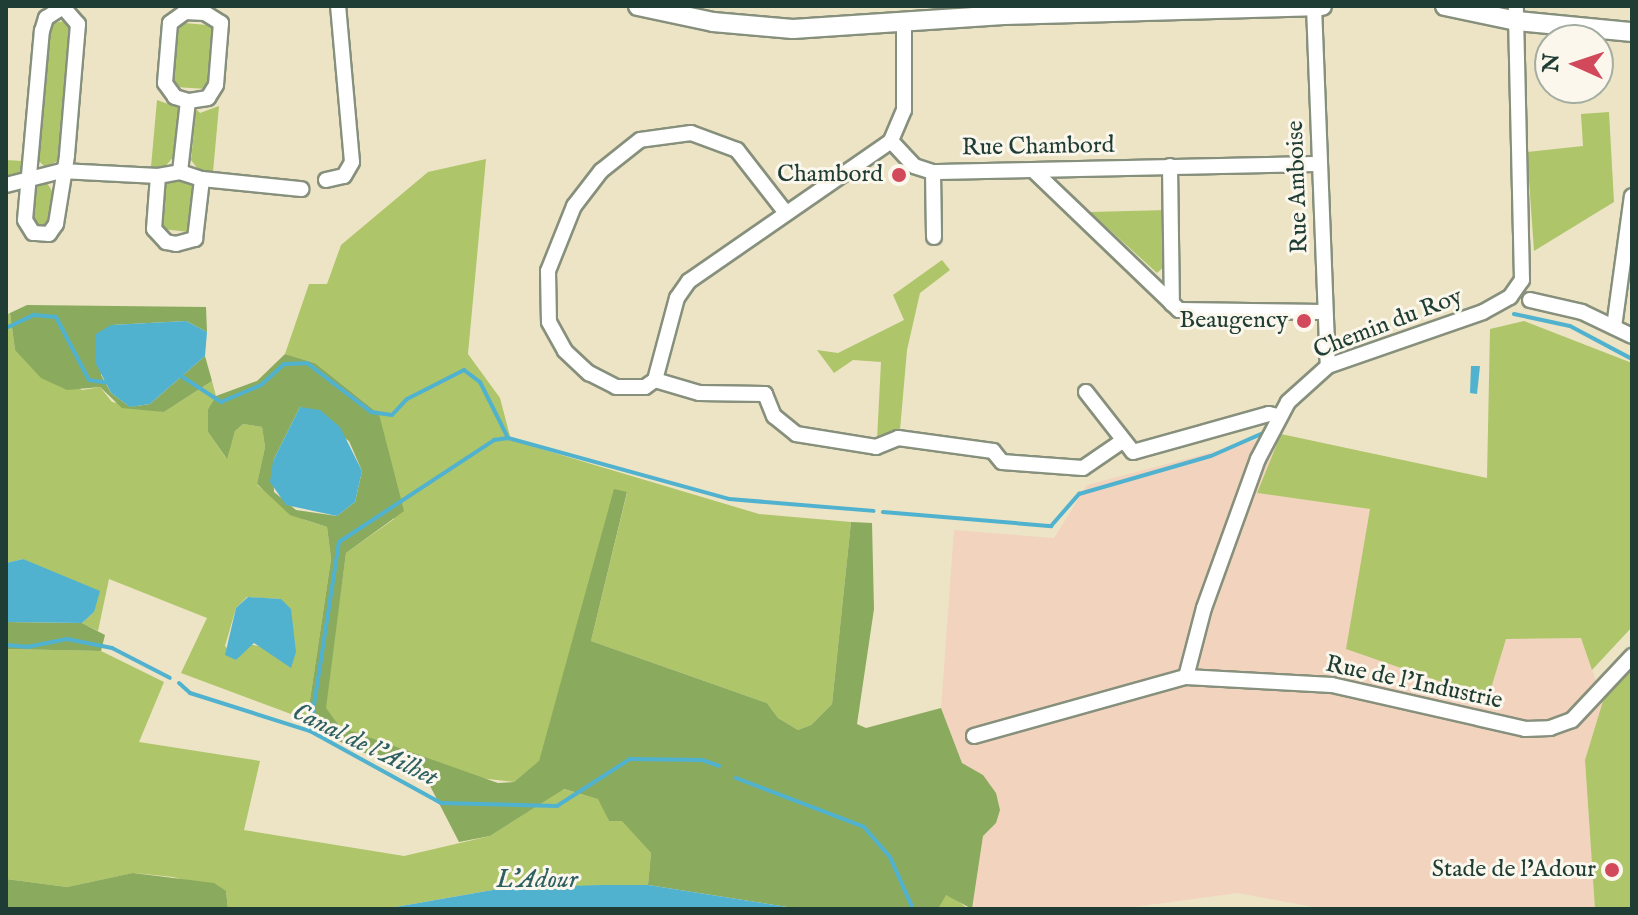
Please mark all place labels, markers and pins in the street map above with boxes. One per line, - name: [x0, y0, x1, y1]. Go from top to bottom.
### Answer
- place label: Chambord: [777, 161, 883, 189]
- marker: Chambord: [890, 166, 908, 184]
- place label: Beaugency: [1179, 307, 1288, 335]
- marker: Beaugency: [1295, 312, 1313, 330]
- place label: Stade de l'Adour: [1432, 856, 1596, 884]
- marker: Stade de l'Adour: [1603, 861, 1621, 879]

